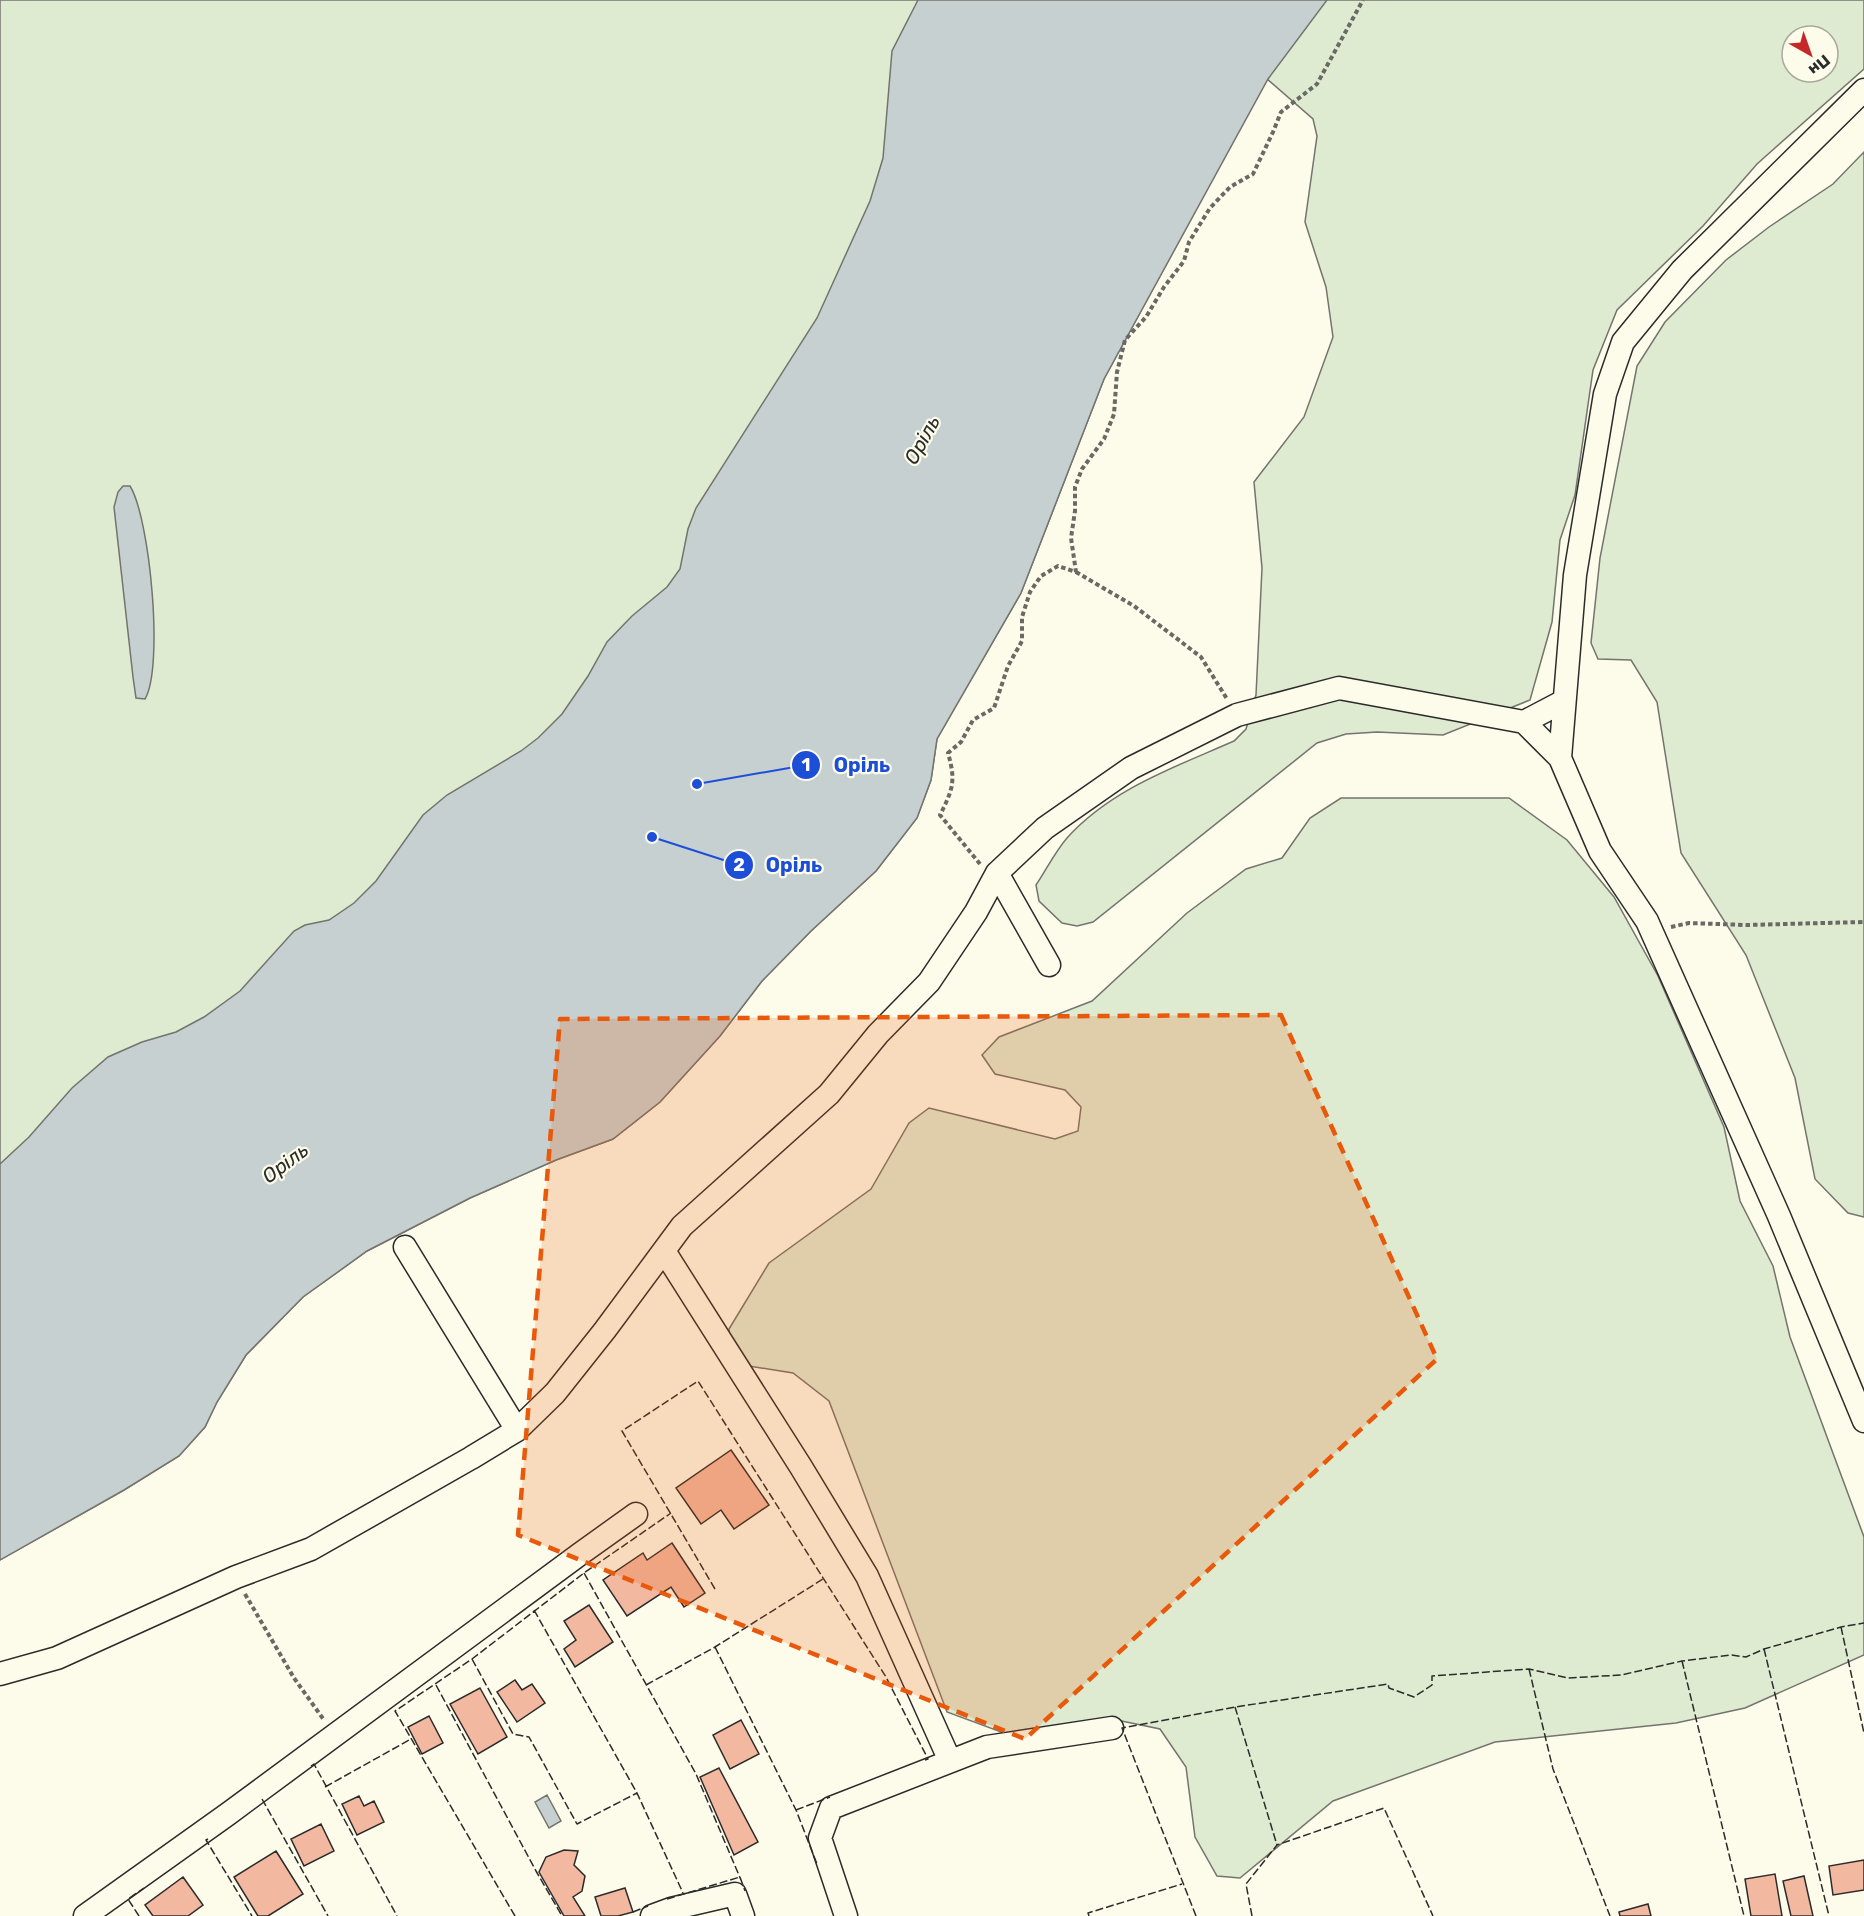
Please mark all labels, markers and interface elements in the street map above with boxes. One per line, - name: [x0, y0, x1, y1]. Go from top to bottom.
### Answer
- north arrow: [1780, 24, 1840, 84]
- text: Пн: [1805, 51, 1834, 80]
- water label: Оріль: [899, 411, 945, 469]
- callout: Орiль: [791, 746, 902, 784]
- text: Орiль: [834, 753, 890, 777]
- text: 1: [802, 754, 810, 776]
- callout: Оріль: [724, 846, 835, 884]
- text: Оріль: [766, 853, 822, 877]
- text: 2: [733, 854, 745, 876]
- water label: Оріль: [257, 1138, 313, 1188]

